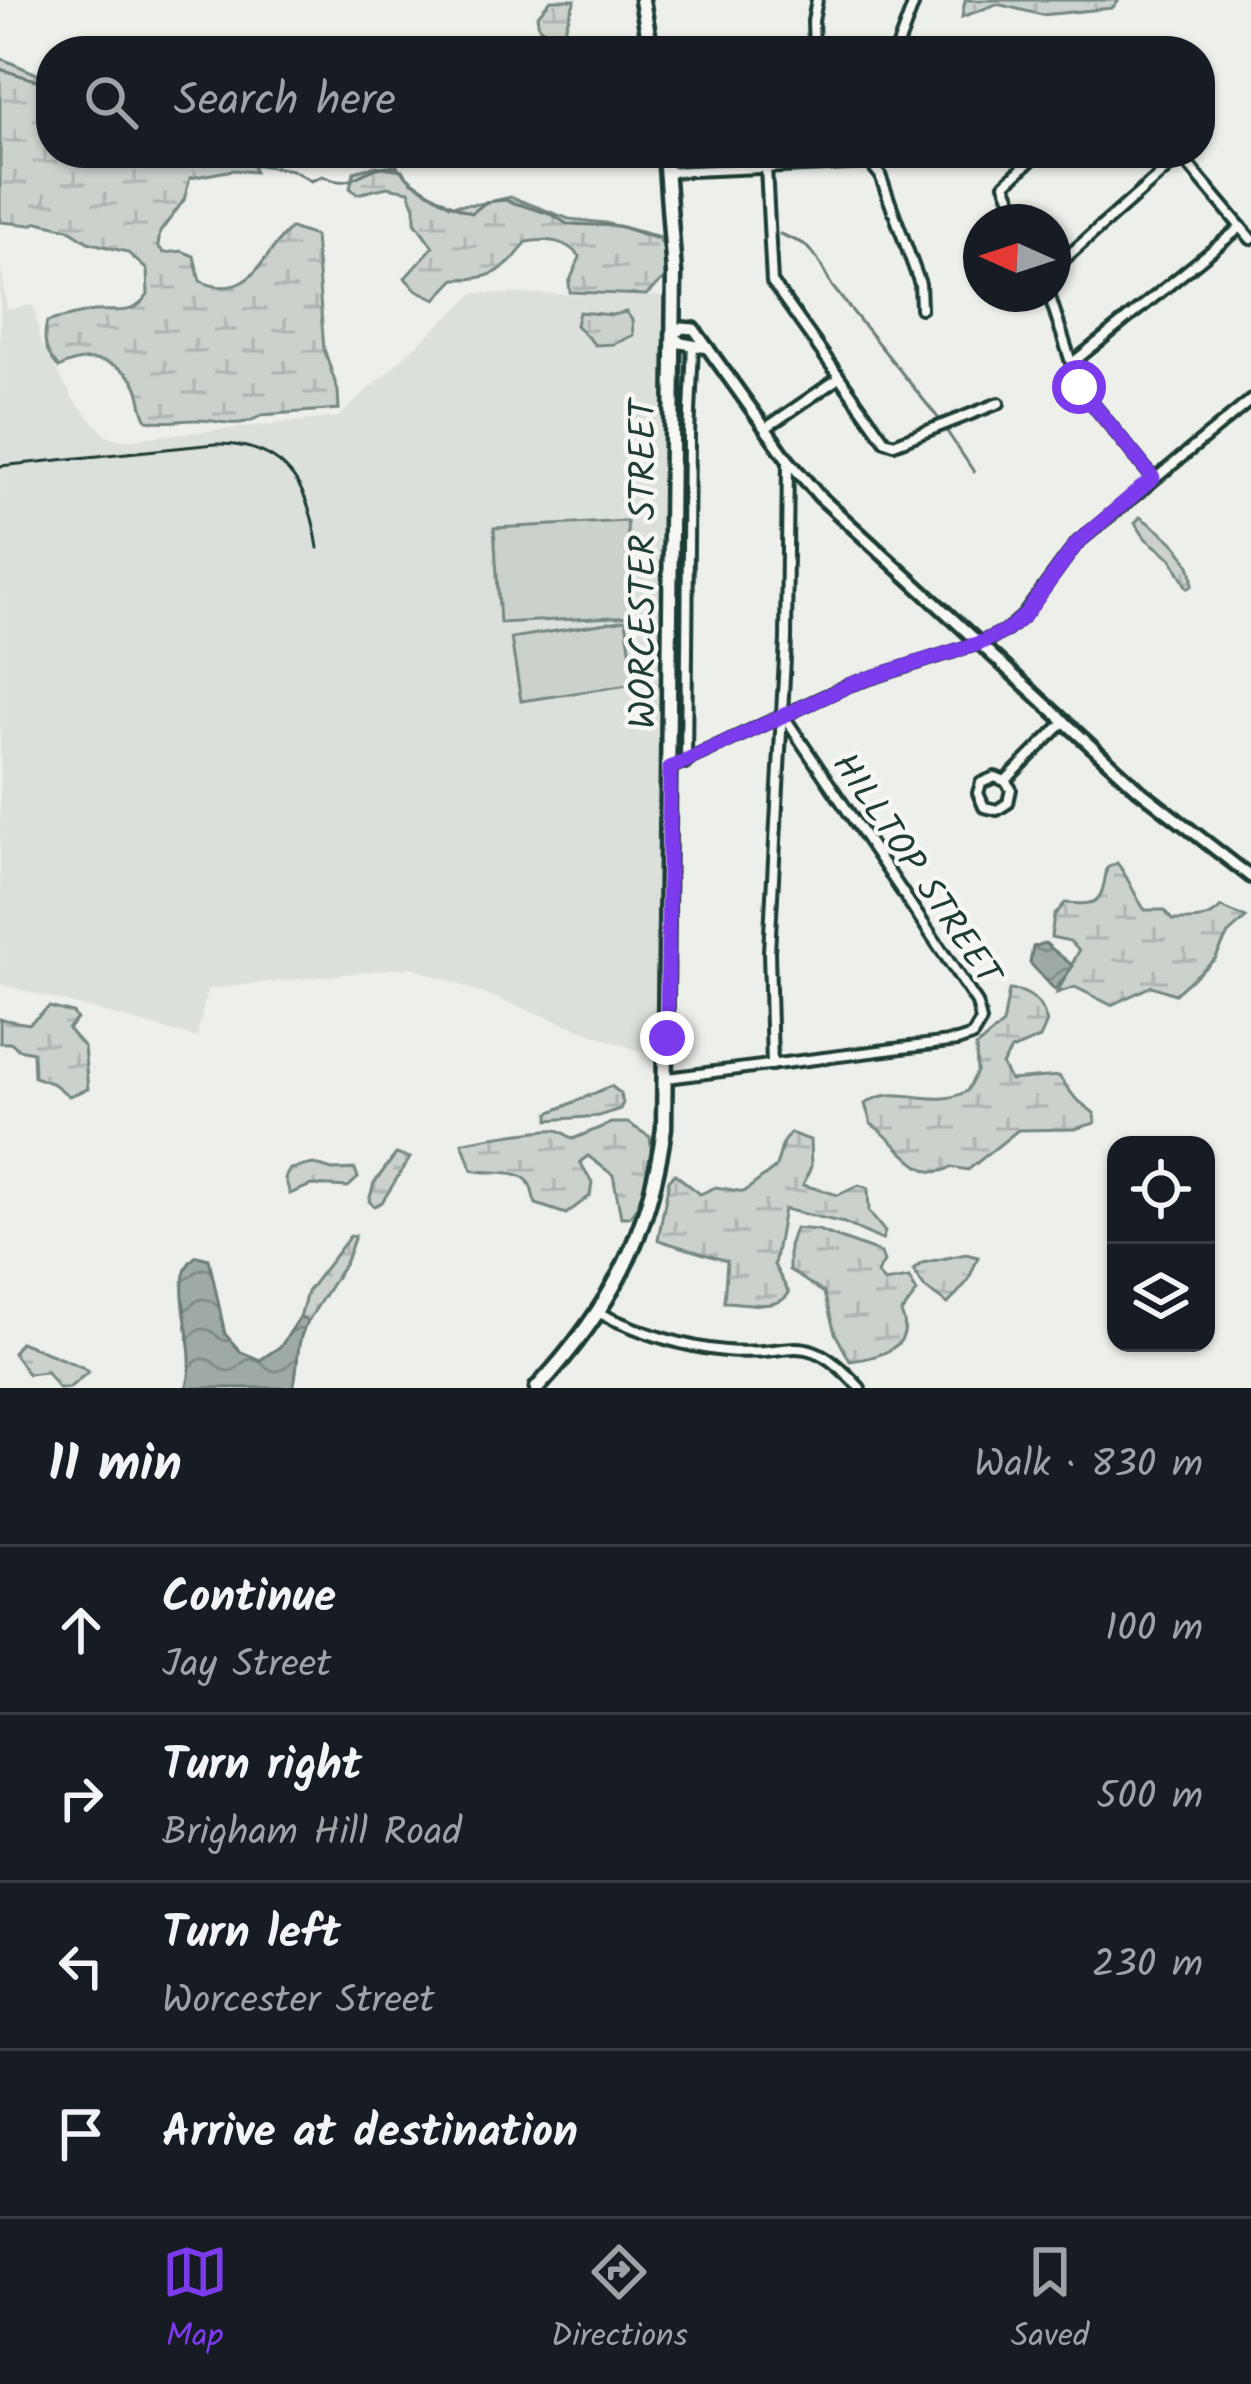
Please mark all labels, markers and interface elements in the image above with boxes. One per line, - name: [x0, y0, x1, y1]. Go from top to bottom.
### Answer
- search box: [36, 36, 1215, 168]
- text: Search here: [174, 66, 396, 138]
- icon: search: [78, 69, 144, 135]
- north arrow: [963, 204, 1071, 312]
- route start: [1052, 360, 1106, 414]
- street label: WORCESTER STREET: [617, 396, 674, 729]
- street label: HILLTOP STREET: [816, 742, 1016, 1000]
- route end: [640, 1011, 694, 1065]
- map controls: [1107, 1136, 1215, 1352]
- button: locate: [1107, 1136, 1215, 1244]
- button: layers: [1107, 1244, 1215, 1352]
- text: 11 min: [48, 1426, 182, 1507]
- text: Walk · 830 m: [974, 1435, 1203, 1497]
- text: Continue: [162, 1563, 336, 1635]
- icon: ahead: [48, 1597, 114, 1663]
- text: 100 m: [1105, 1599, 1203, 1661]
- text: Jay Street: [162, 1635, 331, 1697]
- text: Turn right: [162, 1731, 362, 1803]
- icon: right: [48, 1765, 114, 1831]
- text: 500 m: [1096, 1767, 1203, 1829]
- text: Brigham Hill Road: [162, 1803, 462, 1865]
- text: Turn left: [162, 1899, 341, 1971]
- icon: left: [48, 1933, 114, 1999]
- text: 230 m: [1092, 1935, 1203, 1997]
- text: Worcester Street: [162, 1971, 435, 2033]
- text: Arrive at destination: [162, 2098, 578, 2170]
- icon: arrive: [48, 2101, 114, 2167]
- tab: Map: [162, 2239, 228, 2364]
- tab: Directions: [551, 2239, 688, 2364]
- tab: Saved: [1011, 2239, 1089, 2364]

